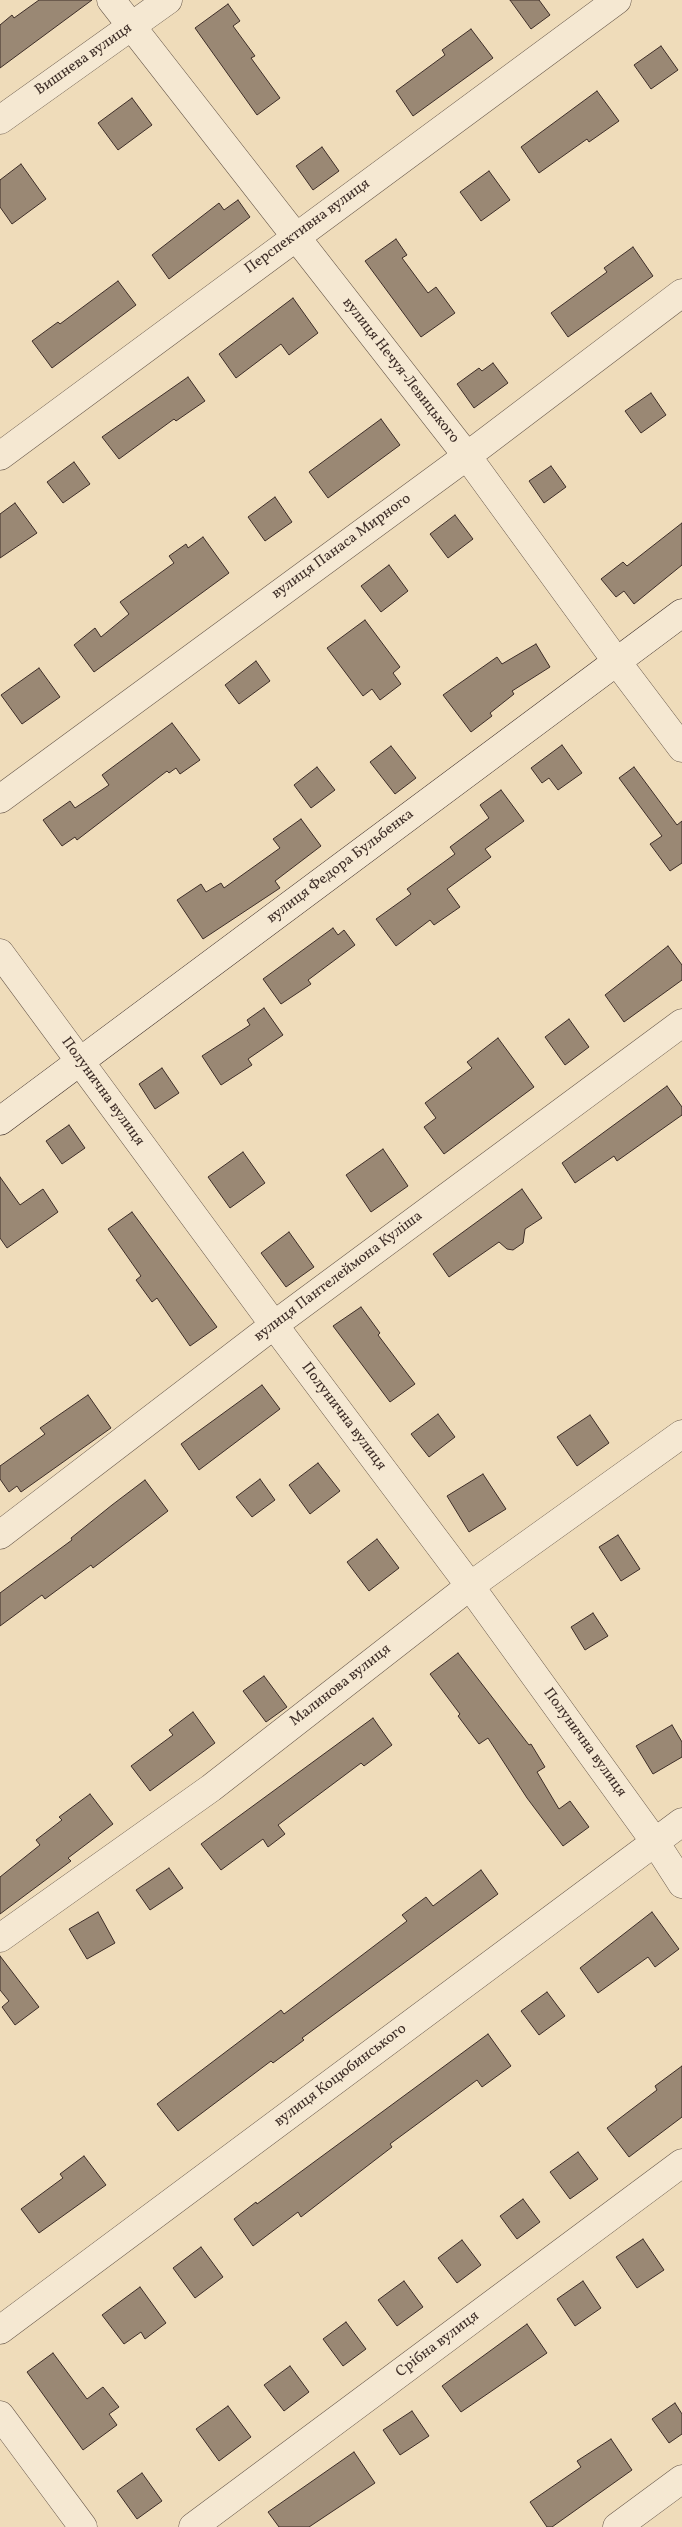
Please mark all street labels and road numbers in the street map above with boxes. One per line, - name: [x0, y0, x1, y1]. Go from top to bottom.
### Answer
- street label: Вишнева вулиця: [32, 20, 136, 100]
- street label: Перспективна вулиця: [242, 176, 374, 278]
- street label: вулиця Нечуя-Левицького: [338, 295, 462, 447]
- street label: вулиця Панаса Мирного: [269, 490, 415, 604]
- street label: вулиця Федора Бульбенка: [264, 806, 418, 928]
- street label: Полунична вулиця: [56, 1034, 148, 1150]
- street label: вулиця Пантелеймона Куліша: [251, 1208, 427, 1346]
- street label: Полунична вулиця: [297, 1360, 389, 1474]
- street label: Малинова вулиця: [287, 1641, 395, 1731]
- street label: Полунична вулиця: [538, 1685, 630, 1801]
- street label: вулиця Коцюбинського: [271, 2020, 411, 2132]
- street label: Срібна вулиця: [393, 2308, 483, 2382]

